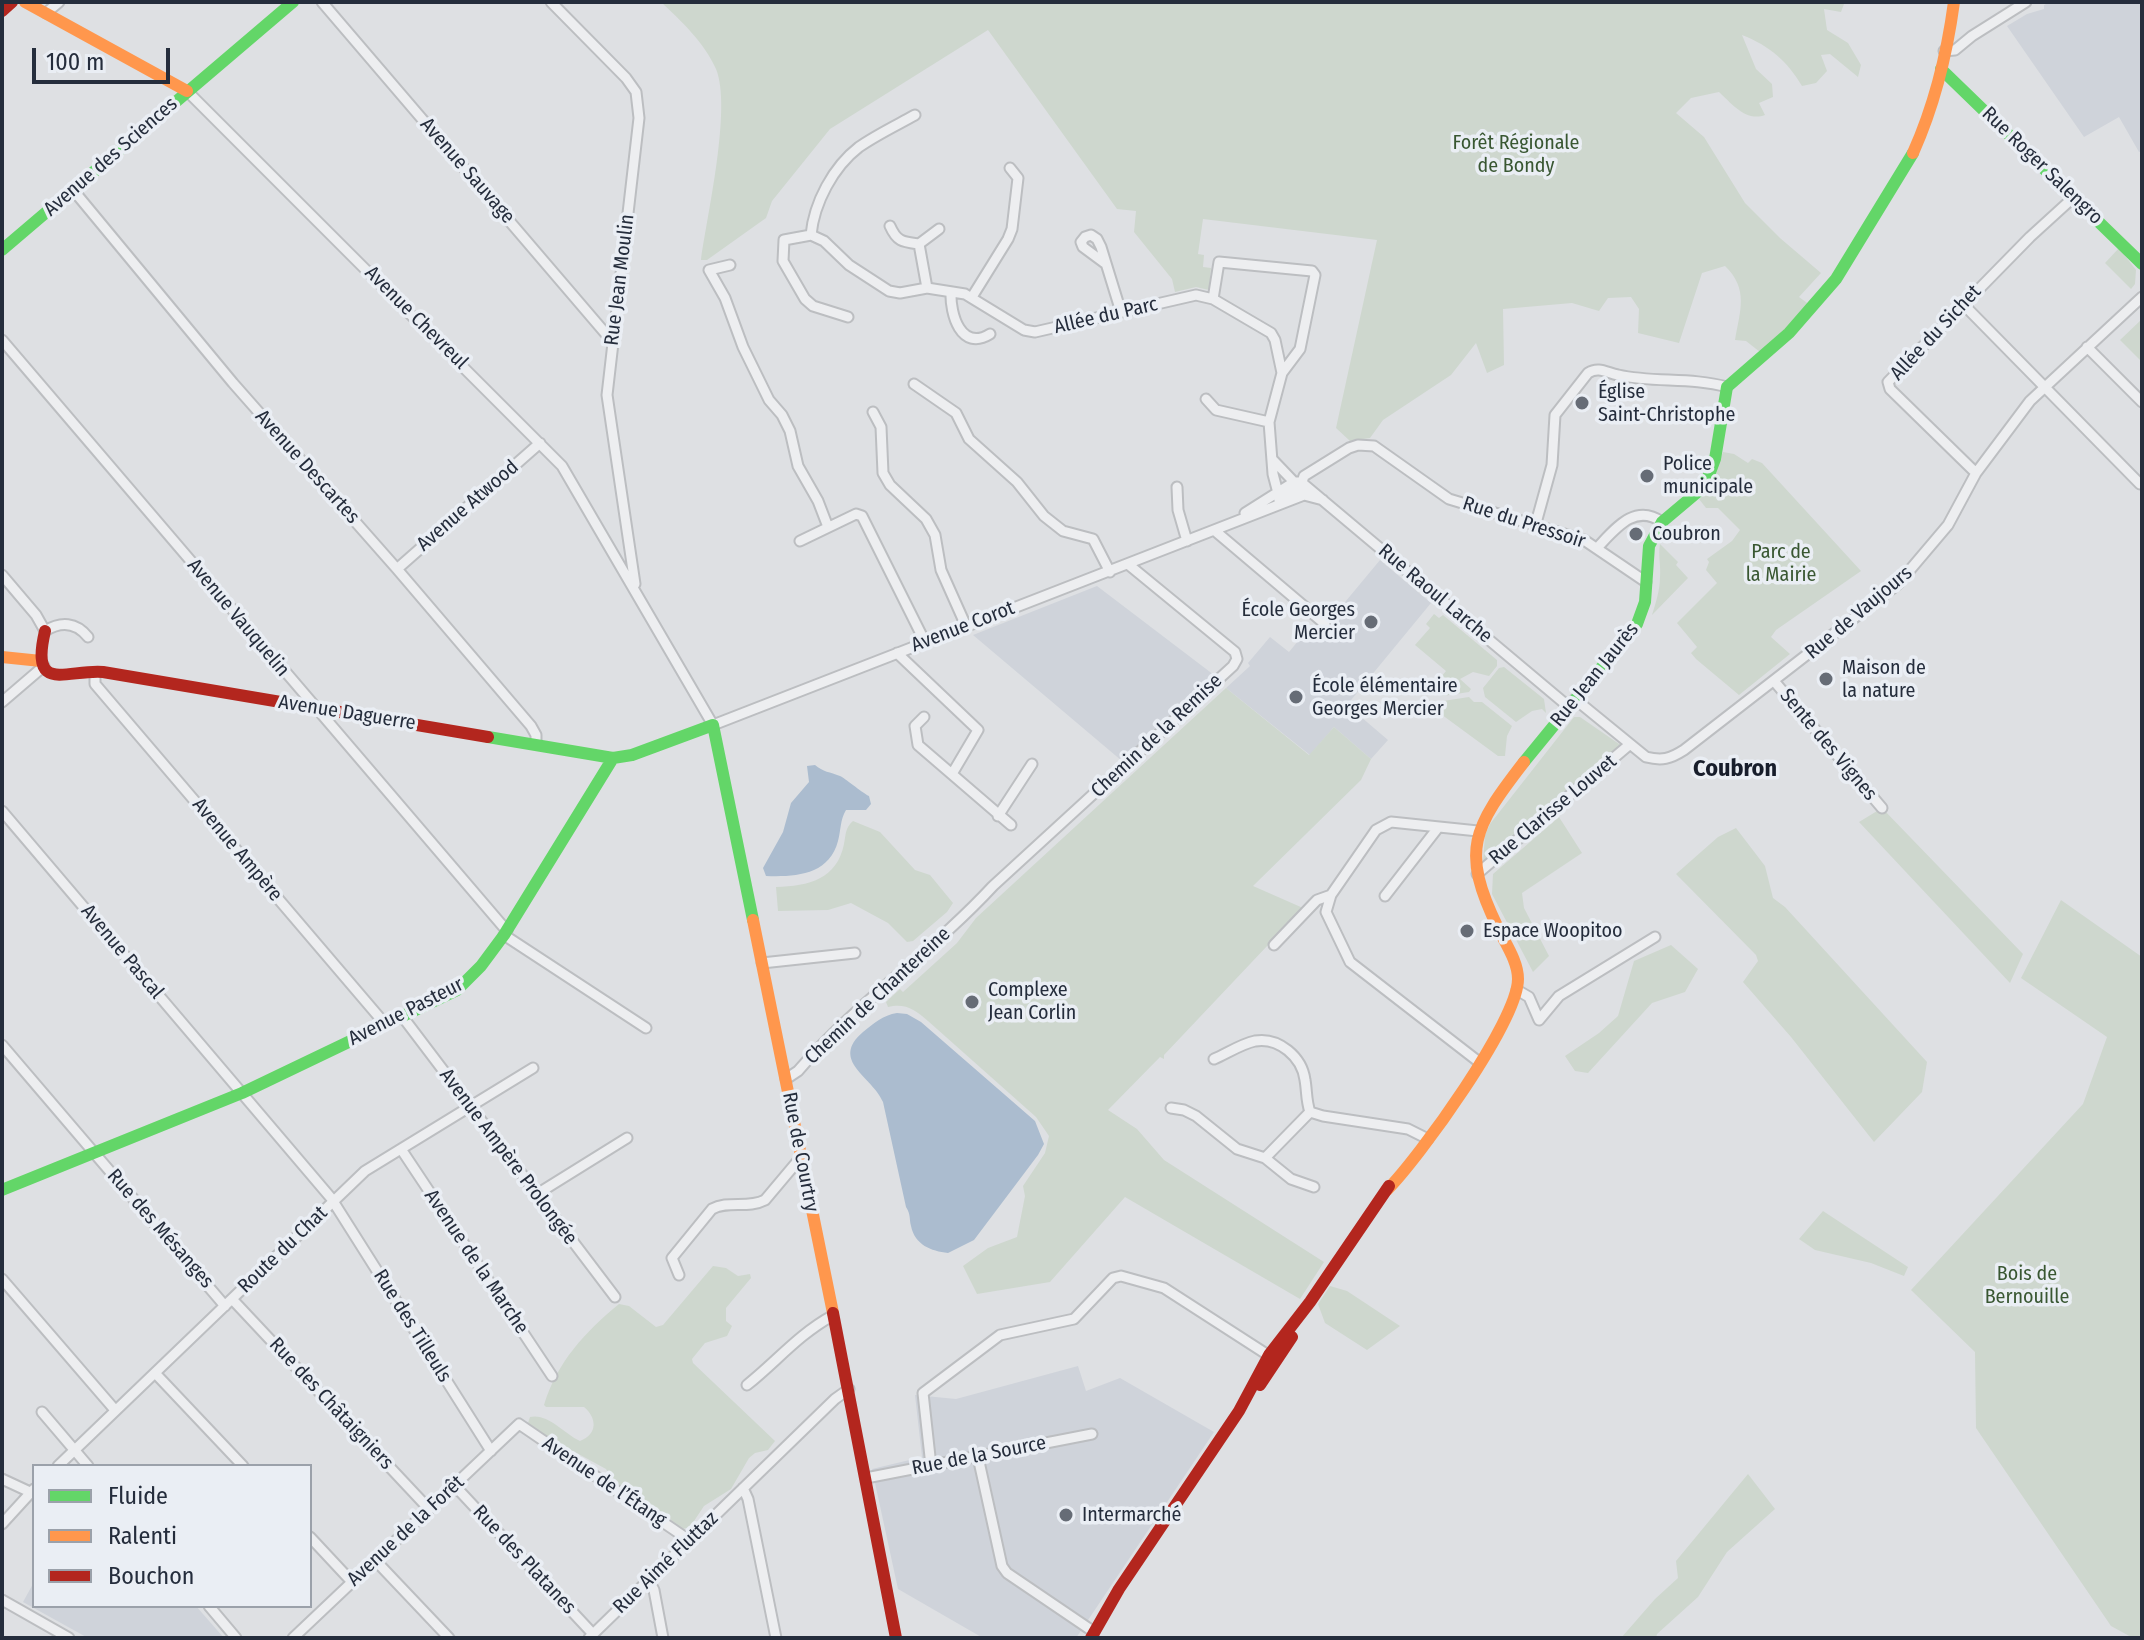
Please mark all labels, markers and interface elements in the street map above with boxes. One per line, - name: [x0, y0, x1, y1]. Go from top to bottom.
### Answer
- scale bar: [36, 32, 174, 82]
- text: 100 m: [46, 48, 104, 76]
- street label: Avenue des Sciences: [39, 92, 183, 222]
- street label: Rue Roger Salengro: [1976, 102, 2108, 230]
- street label: Avenue Sauvage: [415, 113, 519, 229]
- park label: Forêt Régionale de Bondy: [1453, 131, 1579, 178]
- street label: Rue Jean Moulin: [600, 213, 640, 347]
- street label: Avenue Chevreul: [359, 261, 473, 375]
- street label: Allée du Sichet: [1886, 280, 1986, 386]
- street label: Allée du Parc: [1052, 292, 1160, 340]
- place label: Église Saint-Christophe: [1598, 380, 1735, 427]
- marker: Église Saint-Christophe: [1573, 394, 1591, 412]
- street label: Avenue Descartes: [250, 405, 364, 529]
- place label: Police municipale: [1663, 452, 1753, 499]
- street label: Avenue Atwood: [412, 455, 524, 557]
- marker: Police municipale: [1638, 467, 1656, 485]
- street label: Rue du Pressoir: [1460, 492, 1588, 554]
- place label: Coubron: [1652, 522, 1721, 546]
- marker: Coubron: [1627, 525, 1645, 543]
- street label: Rue Raoul Larche: [1373, 539, 1497, 649]
- park label: Parc de la Mairie: [1746, 540, 1816, 587]
- street label: Avenue Vauquelin: [182, 554, 294, 682]
- street label: Rue de Vaujours: [1801, 561, 1917, 665]
- street label: Avenue Corot: [908, 596, 1018, 658]
- place label: École Georges Mercier: [1242, 598, 1355, 645]
- marker: École Georges Mercier: [1362, 613, 1380, 631]
- street label: Rue Jean Jaurès: [1546, 618, 1644, 732]
- place label: Maison de la nature: [1842, 656, 1926, 703]
- street label: Chemin de la Remise: [1087, 669, 1227, 803]
- marker: Maison de la nature: [1817, 670, 1835, 688]
- place label: École élémentaire Georges Mercier: [1312, 674, 1458, 721]
- street label: Sente des Vignes: [1774, 684, 1882, 806]
- marker: École élémentaire Georges Mercier: [1287, 688, 1305, 706]
- street label: Avenue Daguerre: [277, 690, 417, 736]
- street label: Rue Clarisse Louvet: [1484, 750, 1622, 870]
- district label: Coubron: [1693, 755, 1777, 783]
- street label: Avenue Ampère: [187, 793, 287, 907]
- street label: Avenue Pascal: [76, 900, 168, 1004]
- place label: Espace Woopitoo: [1483, 919, 1623, 943]
- street label: Chemin de Chantereine: [800, 922, 956, 1070]
- marker: Espace Woopitoo: [1458, 922, 1476, 940]
- street label: Avenue Pasteur: [344, 973, 468, 1051]
- place label: Complexe Jean Corlin: [988, 978, 1076, 1025]
- marker: Complexe Jean Corlin: [963, 993, 981, 1011]
- street label: Avenue Ampère Prolongée: [434, 1064, 582, 1250]
- street label: Rue de Courtry: [777, 1090, 823, 1214]
- street label: Rue des Mésanges: [102, 1164, 218, 1294]
- street label: Avenue de la Marche: [419, 1185, 533, 1339]
- street label: Route du Chat: [233, 1201, 333, 1299]
- park label: Bois de Bernouille: [1985, 1262, 2069, 1309]
- street label: Rue des Tilleuls: [368, 1265, 456, 1387]
- street label: Rue des Châtaigniers: [264, 1333, 398, 1475]
- street label: Rue de la Source: [910, 1431, 1048, 1481]
- street label: Avenue de l’Étang: [537, 1432, 671, 1532]
- legend: [32, 1464, 312, 1608]
- street label: Avenue de la Forêt: [343, 1471, 469, 1591]
- text: Fluide: [108, 1482, 168, 1510]
- street label: Rue des Platanes: [467, 1501, 581, 1619]
- place label: Intermarché: [1082, 1503, 1181, 1527]
- marker: Intermarché: [1057, 1506, 1075, 1524]
- street label: Rue Aimé Fluttaz: [609, 1507, 723, 1619]
- text: Ralenti: [108, 1522, 177, 1550]
- text: Bouchon: [108, 1562, 195, 1590]

